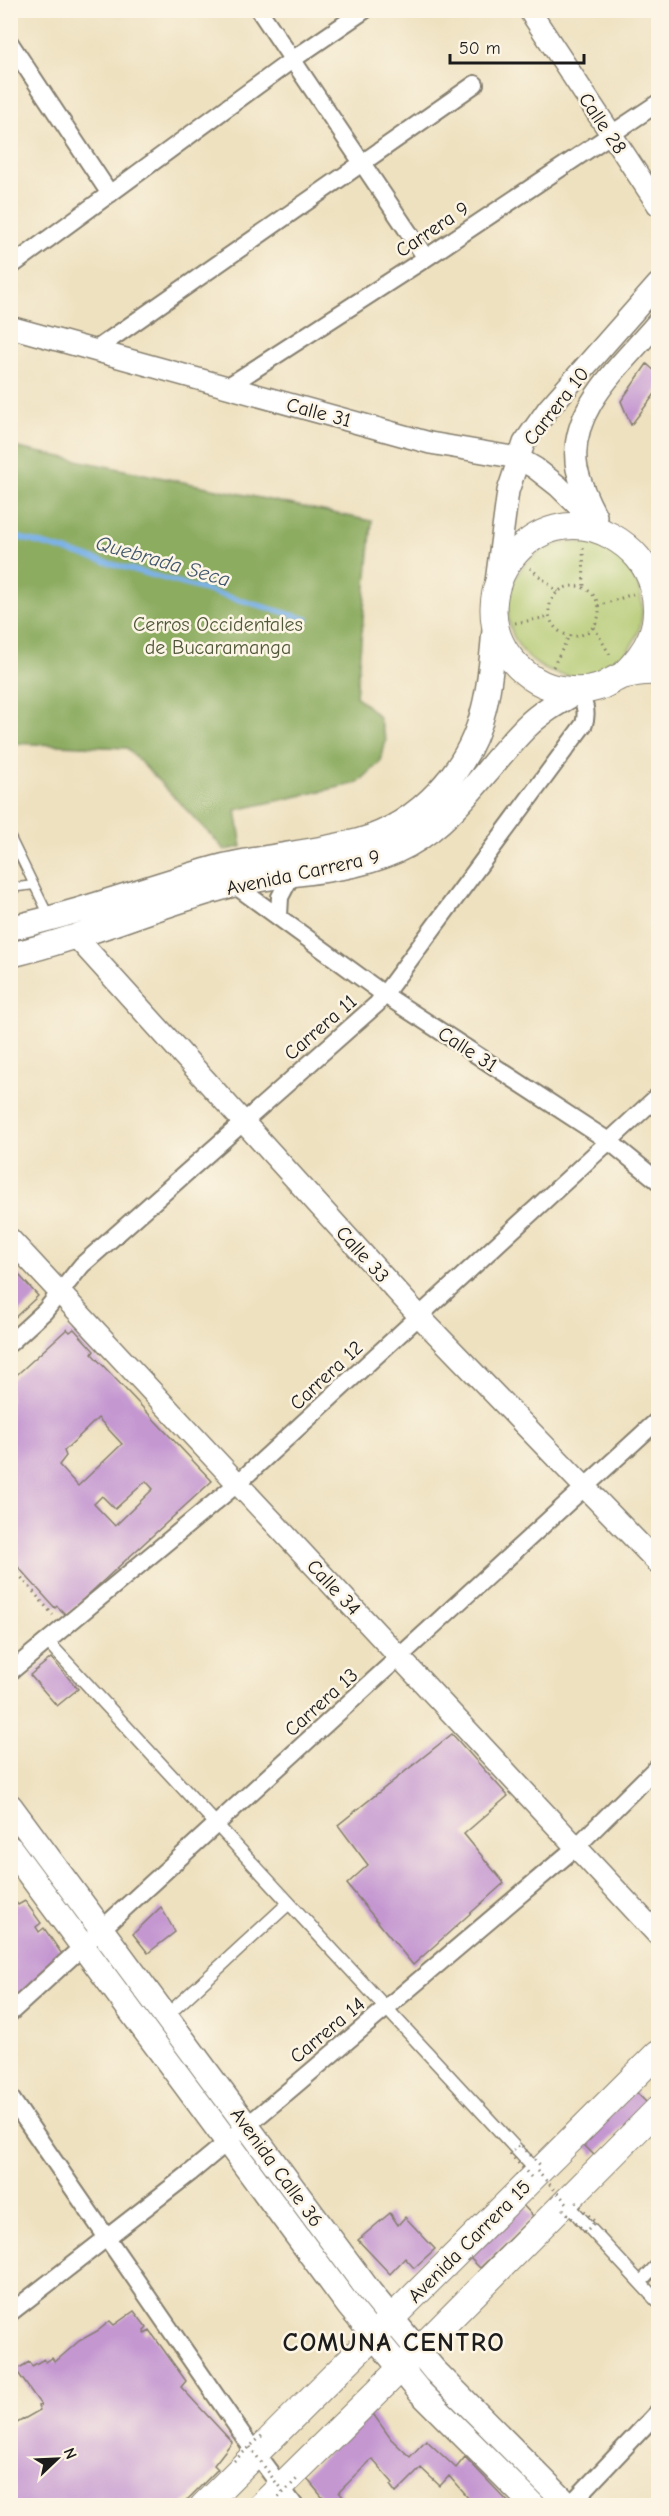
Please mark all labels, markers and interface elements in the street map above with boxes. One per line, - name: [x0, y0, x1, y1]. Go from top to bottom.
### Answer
- scale bar: [450, 27, 584, 65]
- text: 50 m: [459, 38, 501, 59]
- street label: Calle 28: [574, 88, 631, 158]
- street label: Carrera 9: [391, 197, 473, 262]
- street label: Carrera 10: [519, 363, 594, 450]
- street label: Calle 31: [284, 393, 354, 432]
- water label: Quebrada Seca: [93, 530, 233, 592]
- park label: Cerros Occidentales de Bucaramanga: [133, 613, 303, 659]
- street label: Avenida Carrera 9: [224, 845, 382, 900]
- street label: Carrera 11: [279, 990, 361, 1065]
- street label: Calle 31: [434, 1022, 502, 1077]
- street label: Calle 33: [331, 1221, 394, 1287]
- street label: Carrera 12: [285, 1336, 367, 1415]
- street label: Calle 34: [302, 1555, 365, 1620]
- street label: Carrera 13: [280, 1663, 363, 1741]
- street label: Carrera 14: [285, 1993, 369, 2068]
- street label: Avenida Calle 36: [226, 2103, 328, 2231]
- street label: Avenida Carrera 15: [403, 2175, 536, 2308]
- district label: COMUNA CENTRO: [283, 2328, 505, 2358]
- north arrow: [27, 2429, 87, 2489]
- text: N: [60, 2445, 80, 2462]

